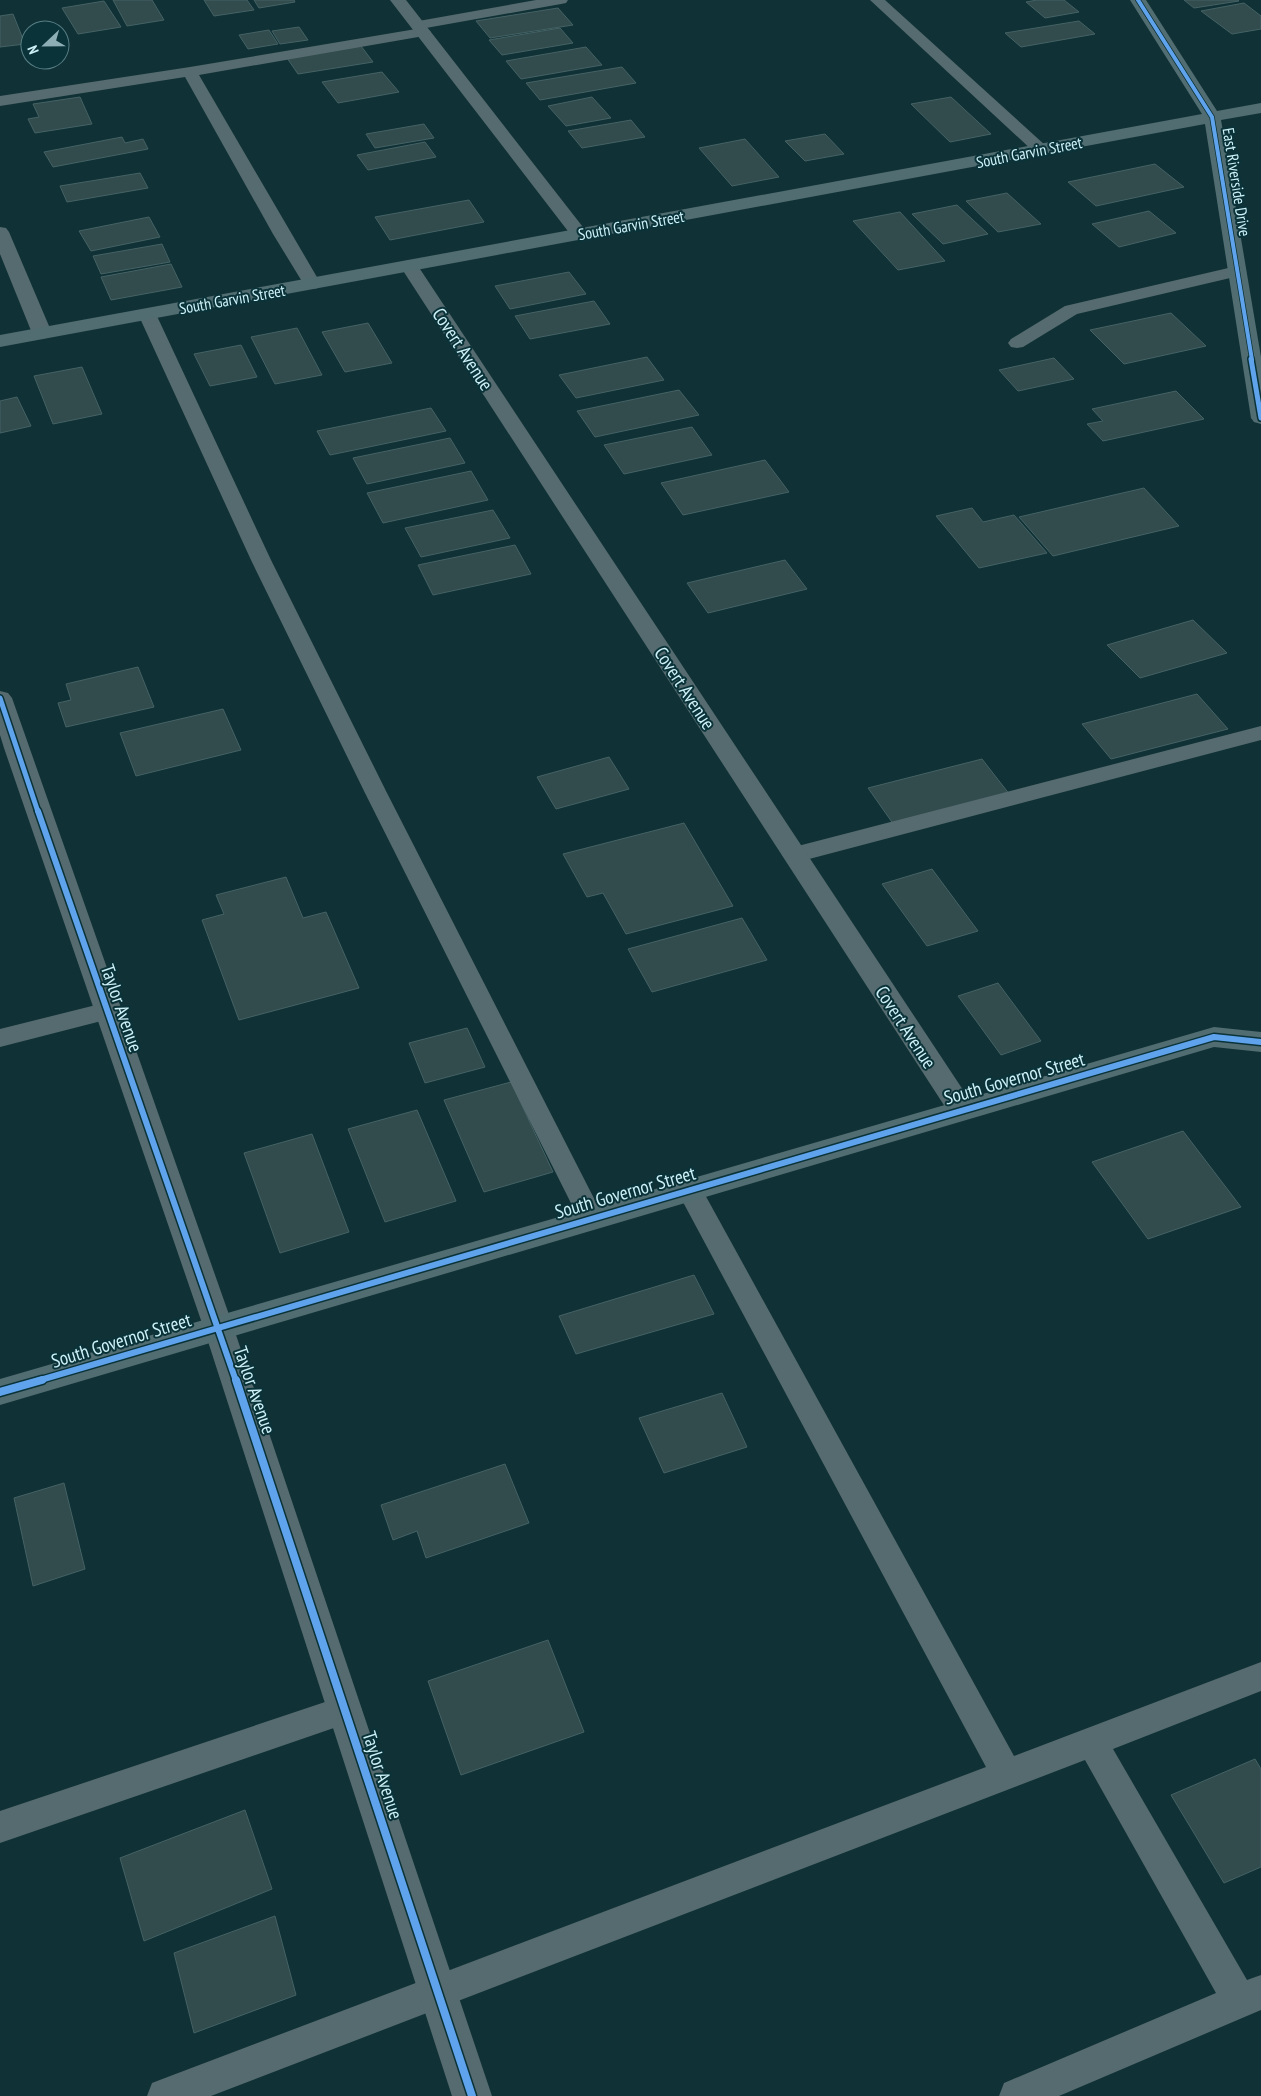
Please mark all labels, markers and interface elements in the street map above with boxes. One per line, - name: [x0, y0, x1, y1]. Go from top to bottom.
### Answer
- north arrow: [20, 20, 70, 70]
- text: N: [23, 43, 43, 57]
- street label: East Riverside Drive: [1219, 126, 1255, 238]
- street label: South Garvin Street: [974, 132, 1084, 172]
- street label: South Garvin Street: [576, 206, 686, 244]
- street label: South Garvin Street: [177, 280, 287, 318]
- street label: Covert Avenue: [427, 303, 499, 395]
- street label: Covert Avenue: [649, 642, 721, 734]
- street label: Taylor Avenue: [96, 961, 148, 1055]
- street label: Covert Avenue: [870, 981, 942, 1073]
- street label: South Governor Street: [941, 1046, 1088, 1110]
- street label: South Governor Street: [552, 1160, 699, 1224]
- street label: South Governor Street: [48, 1307, 195, 1373]
- street label: Taylor Avenue: [229, 1343, 281, 1437]
- street label: Taylor Avenue: [358, 1728, 409, 1822]

